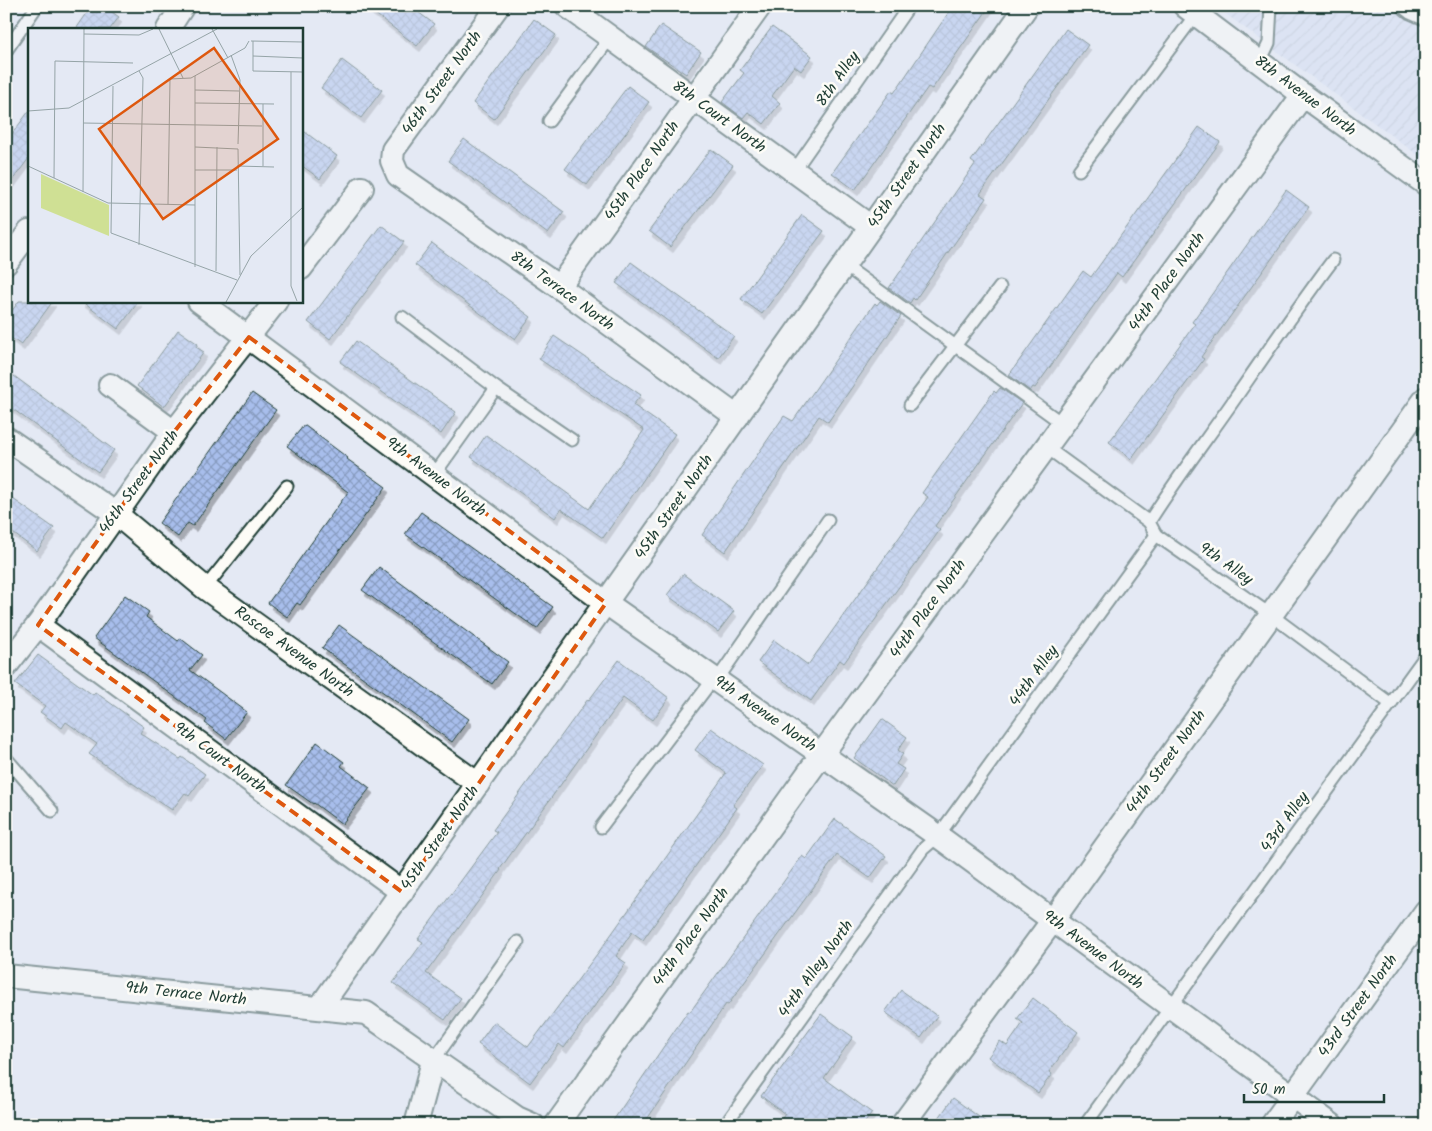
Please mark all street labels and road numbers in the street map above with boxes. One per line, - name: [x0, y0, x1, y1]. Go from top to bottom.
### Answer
- street label: 46th Street North: [395, 25, 489, 141]
- street label: 8th Alley: [810, 46, 867, 112]
- street label: 8th Avenue North: [1249, 49, 1361, 143]
- street label: 8th Court North: [667, 74, 771, 160]
- street label: 45th Place North: [598, 116, 686, 226]
- street label: 45th Street North: [861, 118, 953, 234]
- street label: 44th Place North: [1122, 227, 1212, 337]
- street label: 8th Terrace North: [505, 245, 619, 337]
- street label: 46th Street North: [92, 424, 186, 540]
- street label: 9th Avenue North: [380, 431, 492, 523]
- street label: 45th Street North: [628, 449, 720, 565]
- street label: 9th Alley: [1194, 536, 1259, 592]
- street label: 44th Place North: [883, 554, 973, 664]
- street label: Roscoe Avenue North: [229, 600, 359, 704]
- street label: 44th Alley: [1003, 639, 1065, 712]
- street label: 9th Avenue North: [708, 669, 822, 759]
- street label: 44th Street North: [1119, 705, 1213, 819]
- street label: 9th Court North: [168, 716, 272, 800]
- street label: 45th Street North: [394, 780, 486, 896]
- street label: 43rd Alley: [1254, 786, 1316, 858]
- street label: 44th Place North: [646, 882, 736, 992]
- street label: 9th Avenue North: [1037, 904, 1149, 996]
- street label: 44th Alley North: [772, 915, 860, 1023]
- street label: 43rd Street North: [1312, 949, 1404, 1063]
- street label: 9th Terrace North: [124, 975, 248, 1013]

